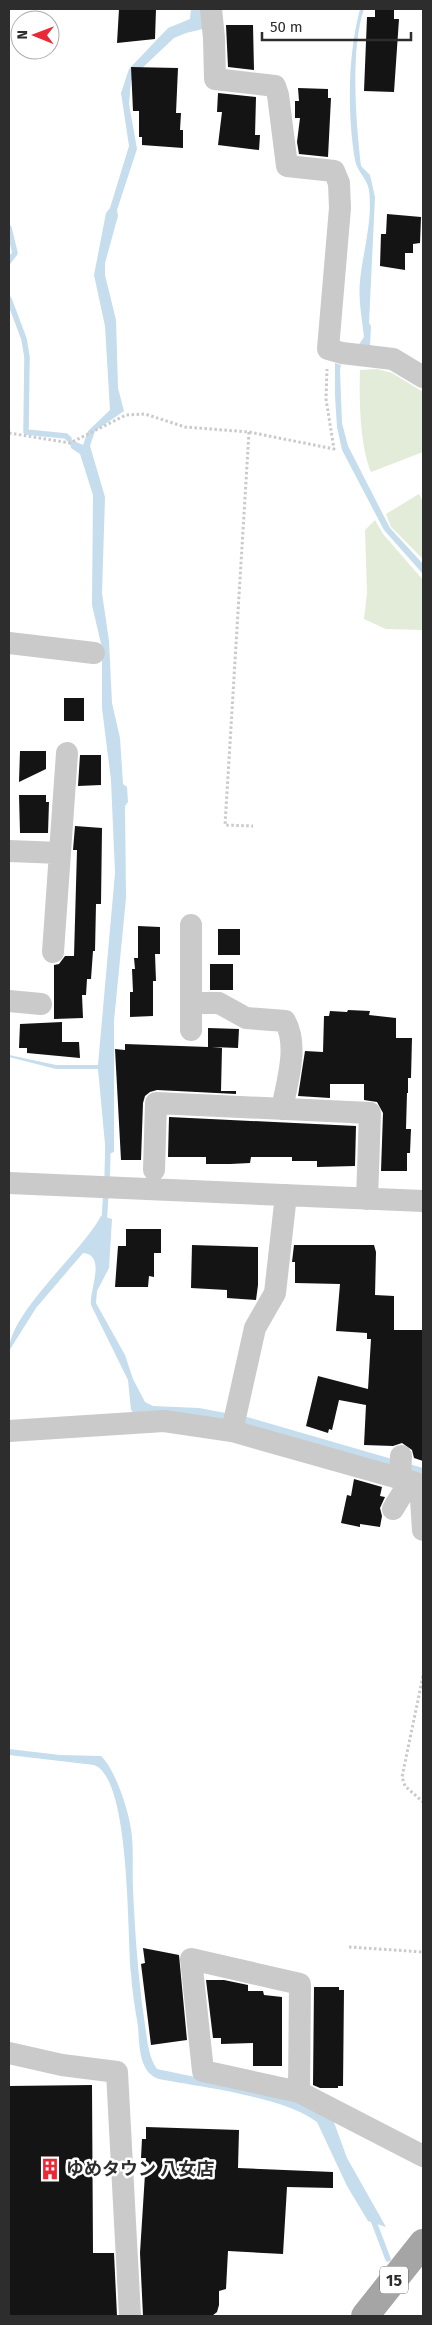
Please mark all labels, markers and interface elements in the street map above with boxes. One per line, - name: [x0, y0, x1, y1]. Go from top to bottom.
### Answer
- north arrow: [10, 10, 60, 60]
- scale bar: [262, 10, 411, 42]
- text: 50 m: [270, 18, 303, 36]
- text: N: [14, 30, 31, 40]
- building icon: ゆめタウン 八女店: [37, 2156, 63, 2182]
- place label: ゆめタウン 八女店: [66, 2158, 214, 2180]
- road number: 15: [380, 2266, 408, 2294]

